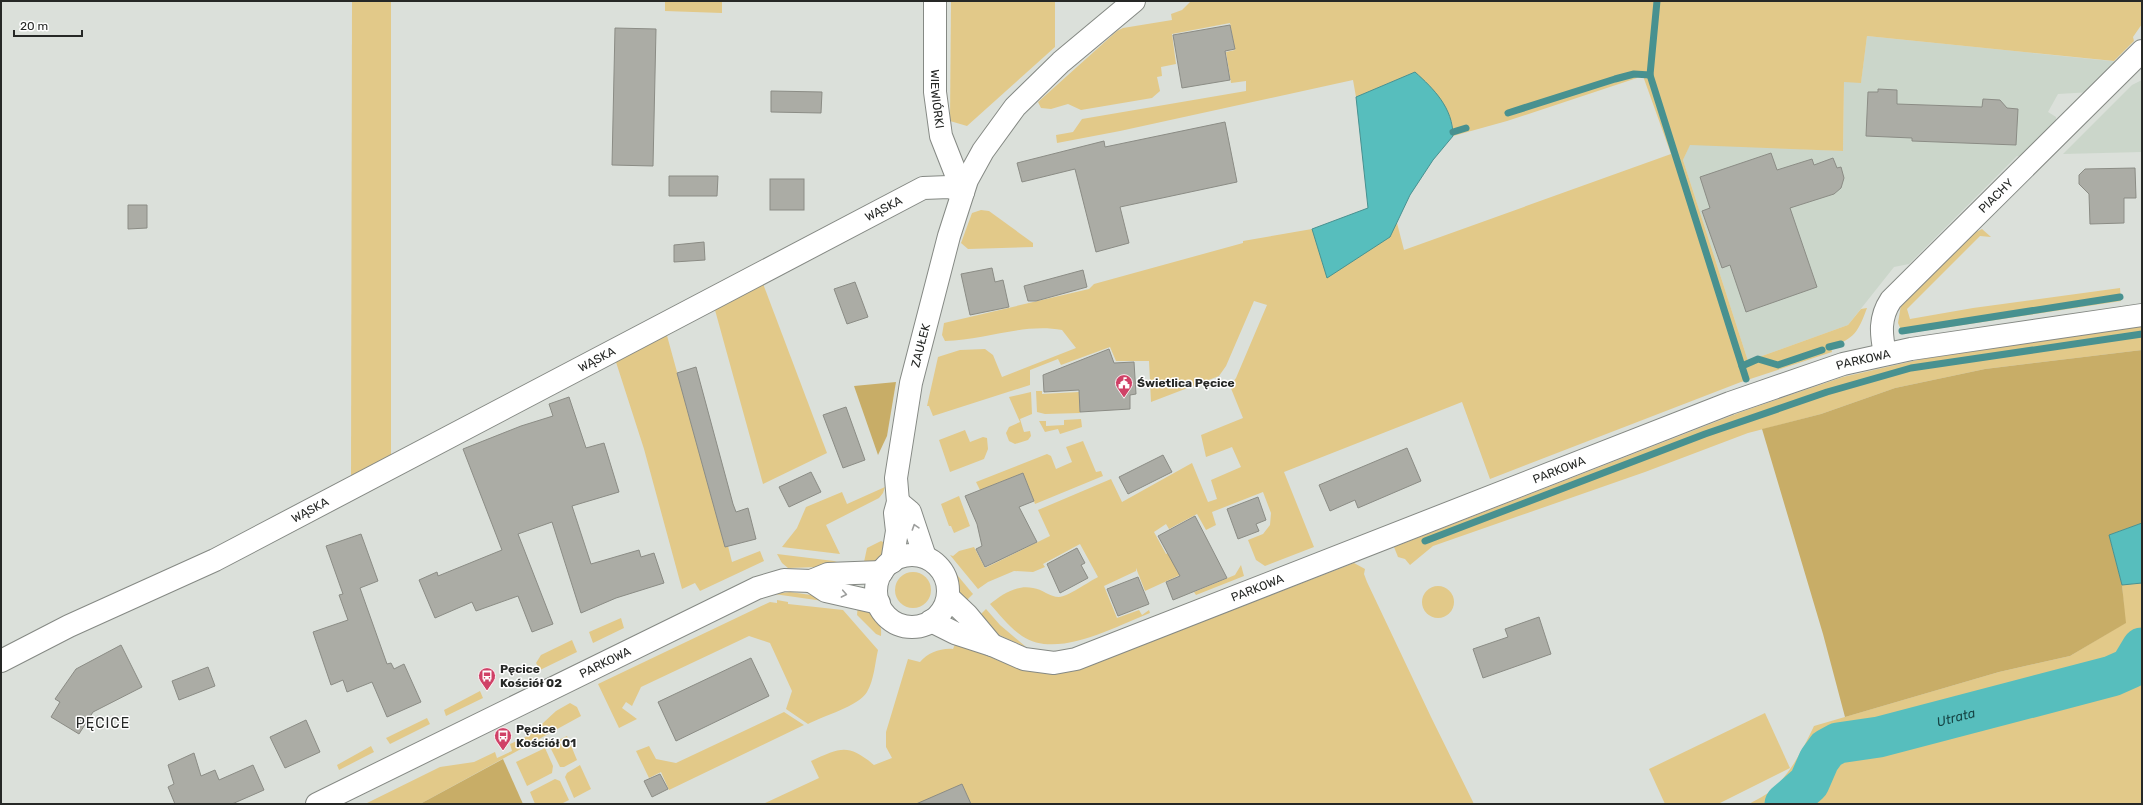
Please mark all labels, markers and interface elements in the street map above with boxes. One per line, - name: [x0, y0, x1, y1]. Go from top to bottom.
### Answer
- scale bar: [14, 12, 82, 38]
- text: 20 m: [20, 19, 48, 33]
- street label: WIEWIÓRKI: [928, 69, 947, 129]
- street label: PIACHY: [1976, 175, 2016, 216]
- street label: WĄSKA: [863, 193, 905, 224]
- street label: ZAUŁEK: [908, 321, 933, 369]
- street label: WĄSKA: [576, 344, 618, 375]
- street label: PARKOWA: [1834, 347, 1892, 373]
- public building icon: Świetlica Pęcice: [1114, 373, 1134, 398]
- place label: Świetlica Pęcice: [1137, 376, 1235, 390]
- street label: PARKOWA: [1531, 453, 1587, 487]
- street label: WĄSKA: [289, 495, 331, 526]
- one-way arrow: [911, 524, 920, 531]
- street label: PARKOWA: [1229, 571, 1286, 605]
- one-way arrow: [841, 590, 847, 598]
- street label: PARKOWA: [577, 644, 633, 681]
- place label: Pęcice Kościół 02: [500, 662, 562, 690]
- bus stop icon: Pęcice Kościół 02: [477, 666, 497, 691]
- water label: Utrata: [1935, 705, 1977, 729]
- district label: PĘCICE: [76, 715, 130, 732]
- place label: Pęcice Kościół 01: [516, 722, 576, 750]
- bus stop icon: Pęcice Kościół 01: [493, 726, 513, 751]

